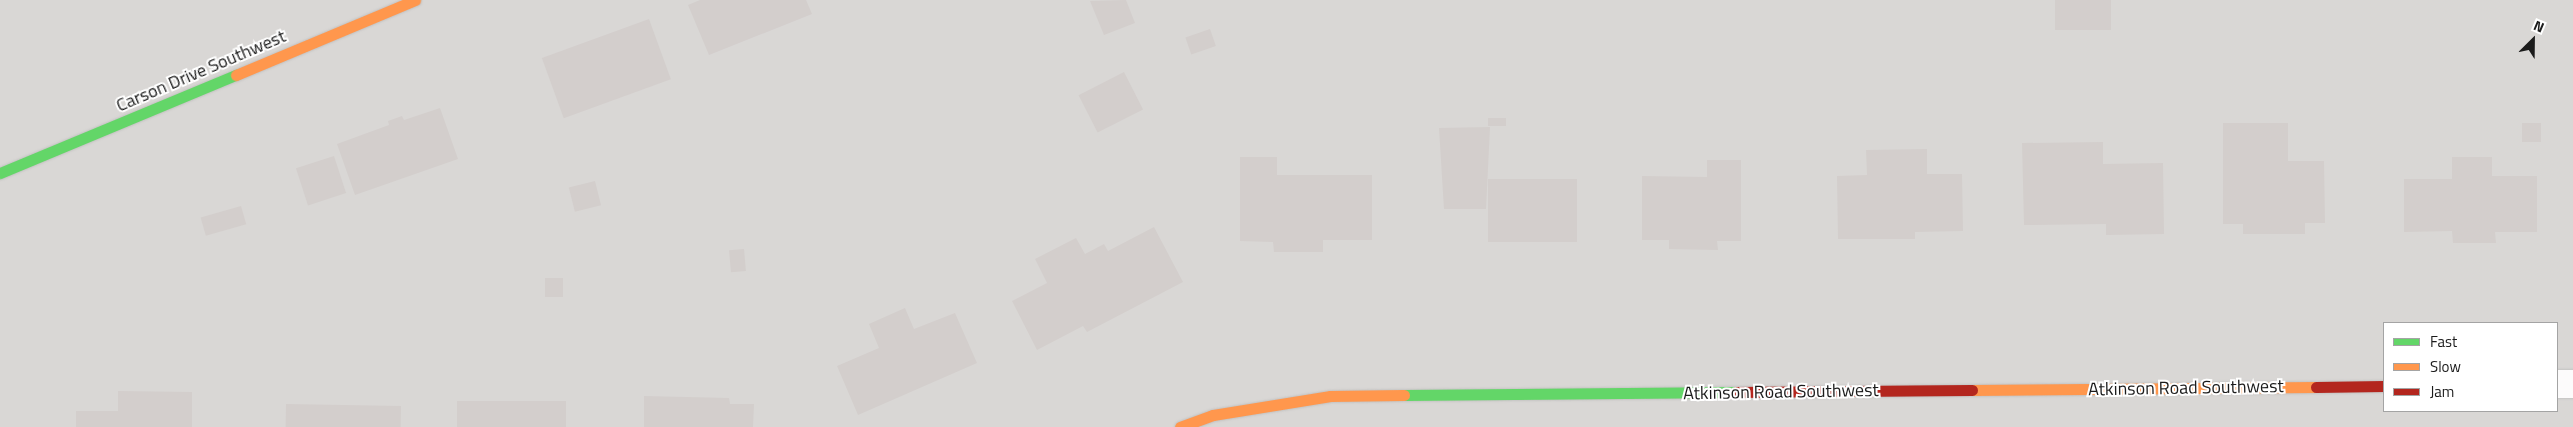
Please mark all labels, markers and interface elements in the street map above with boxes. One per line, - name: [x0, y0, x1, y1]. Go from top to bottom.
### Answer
- text: N: [2530, 14, 2548, 37]
- north arrow: [2508, 15, 2558, 65]
- street label: Carson Drive Southwest: [113, 26, 289, 116]
- legend: [2383, 322, 2558, 412]
- text: Fast: [2430, 330, 2457, 353]
- text: Slow: [2430, 355, 2461, 378]
- street label: Atkinson Road Southwest: [2088, 375, 2284, 401]
- street label: Atkinson Road Southwest: [1683, 379, 1879, 405]
- text: Jam: [2430, 380, 2454, 403]

